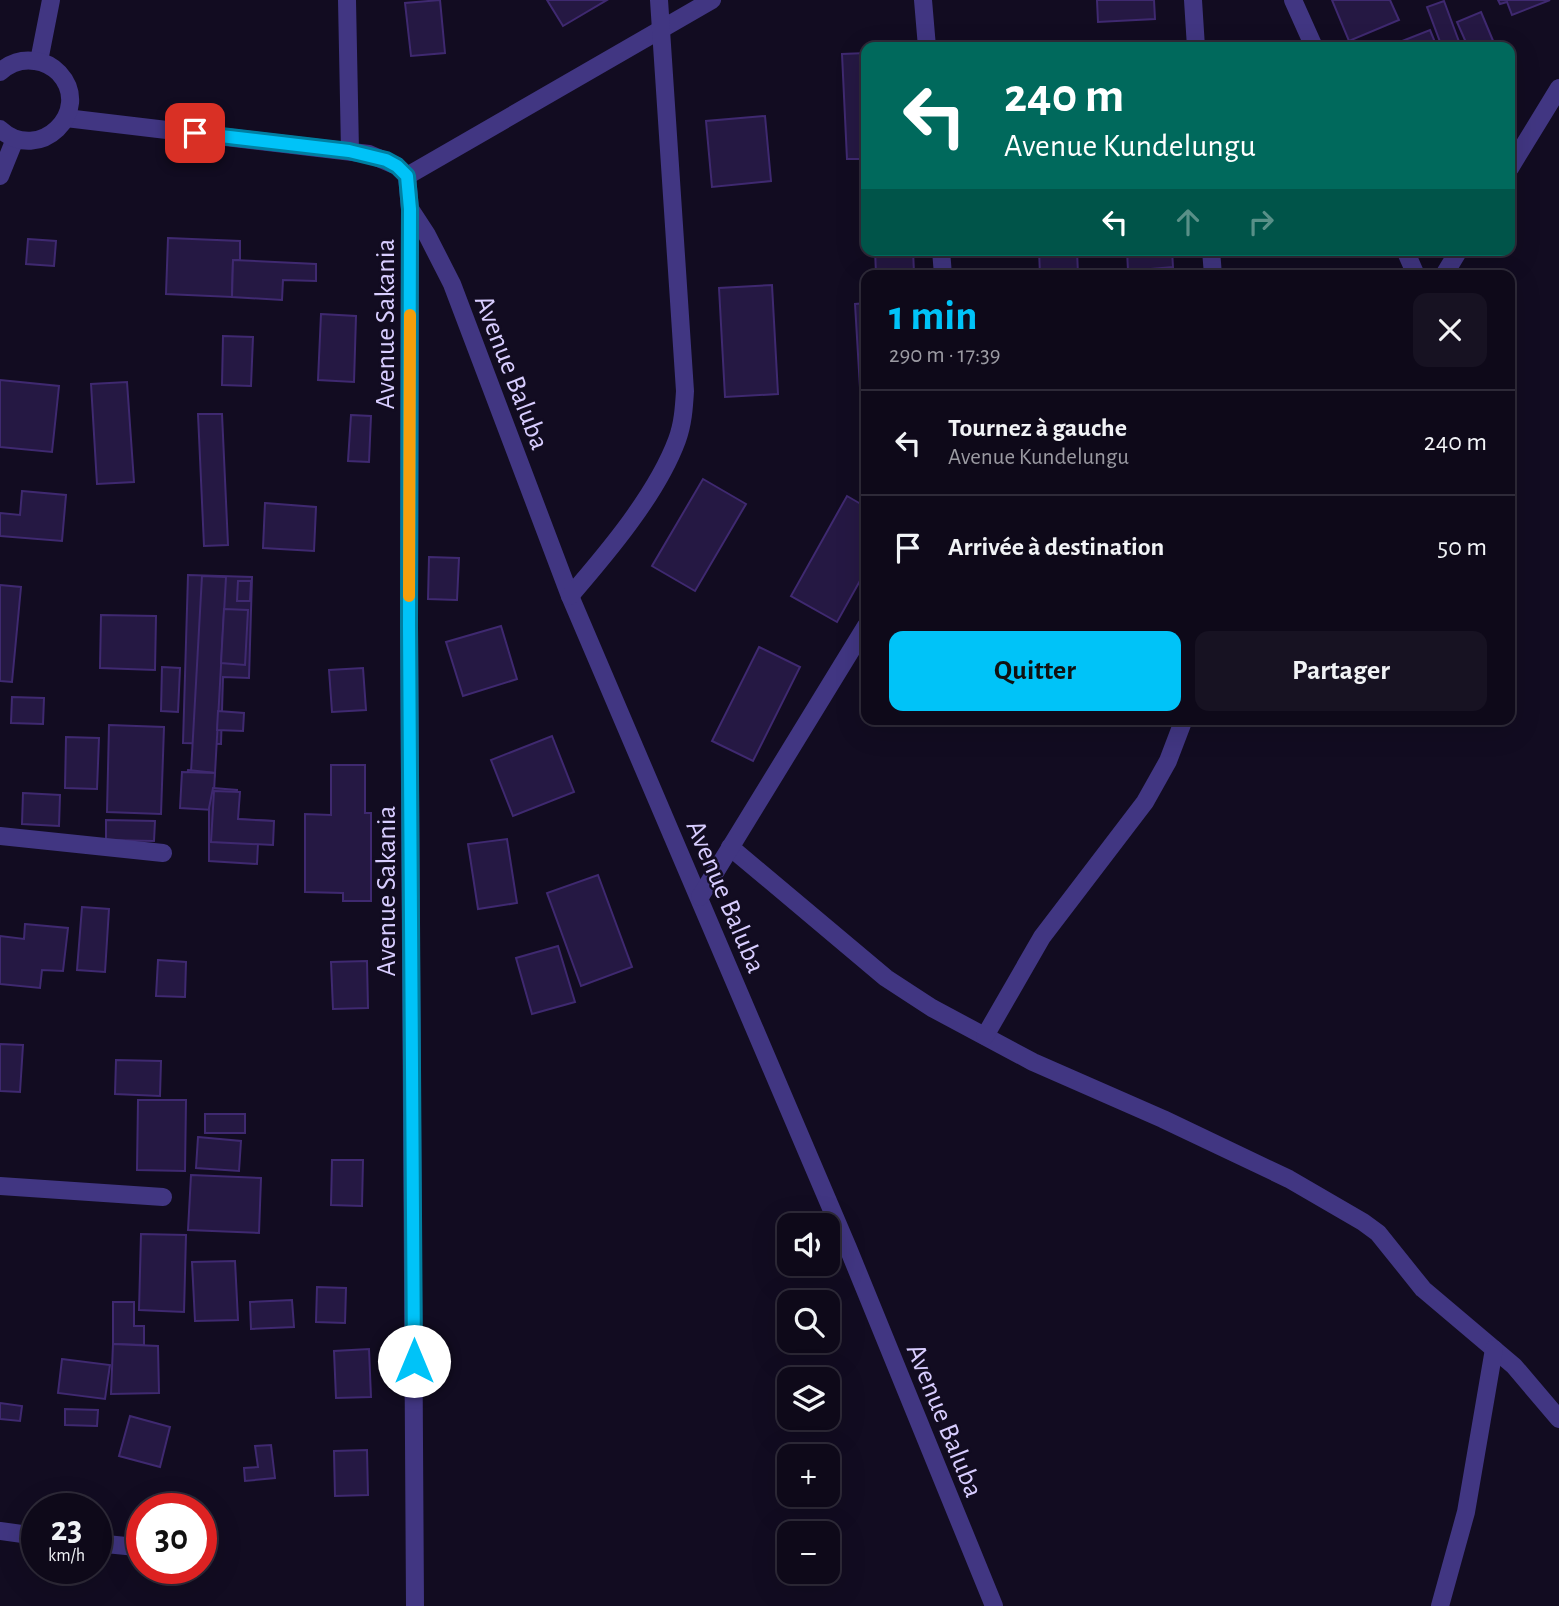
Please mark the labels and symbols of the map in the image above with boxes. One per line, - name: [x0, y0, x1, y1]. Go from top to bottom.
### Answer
- pin: [165, 103, 225, 163]
- street label: Avenue Sakania: [372, 239, 400, 409]
- street label: Avenue Baluba: [469, 292, 553, 454]
- street label: Avenue Sakania: [373, 806, 401, 976]
- street label: Avenue Baluba: [680, 816, 770, 977]
- position arrow: [377, 1324, 451, 1398]
- street label: Avenue Baluba: [901, 1340, 988, 1501]
- speed limit sign: 30: [126, 1493, 217, 1584]

